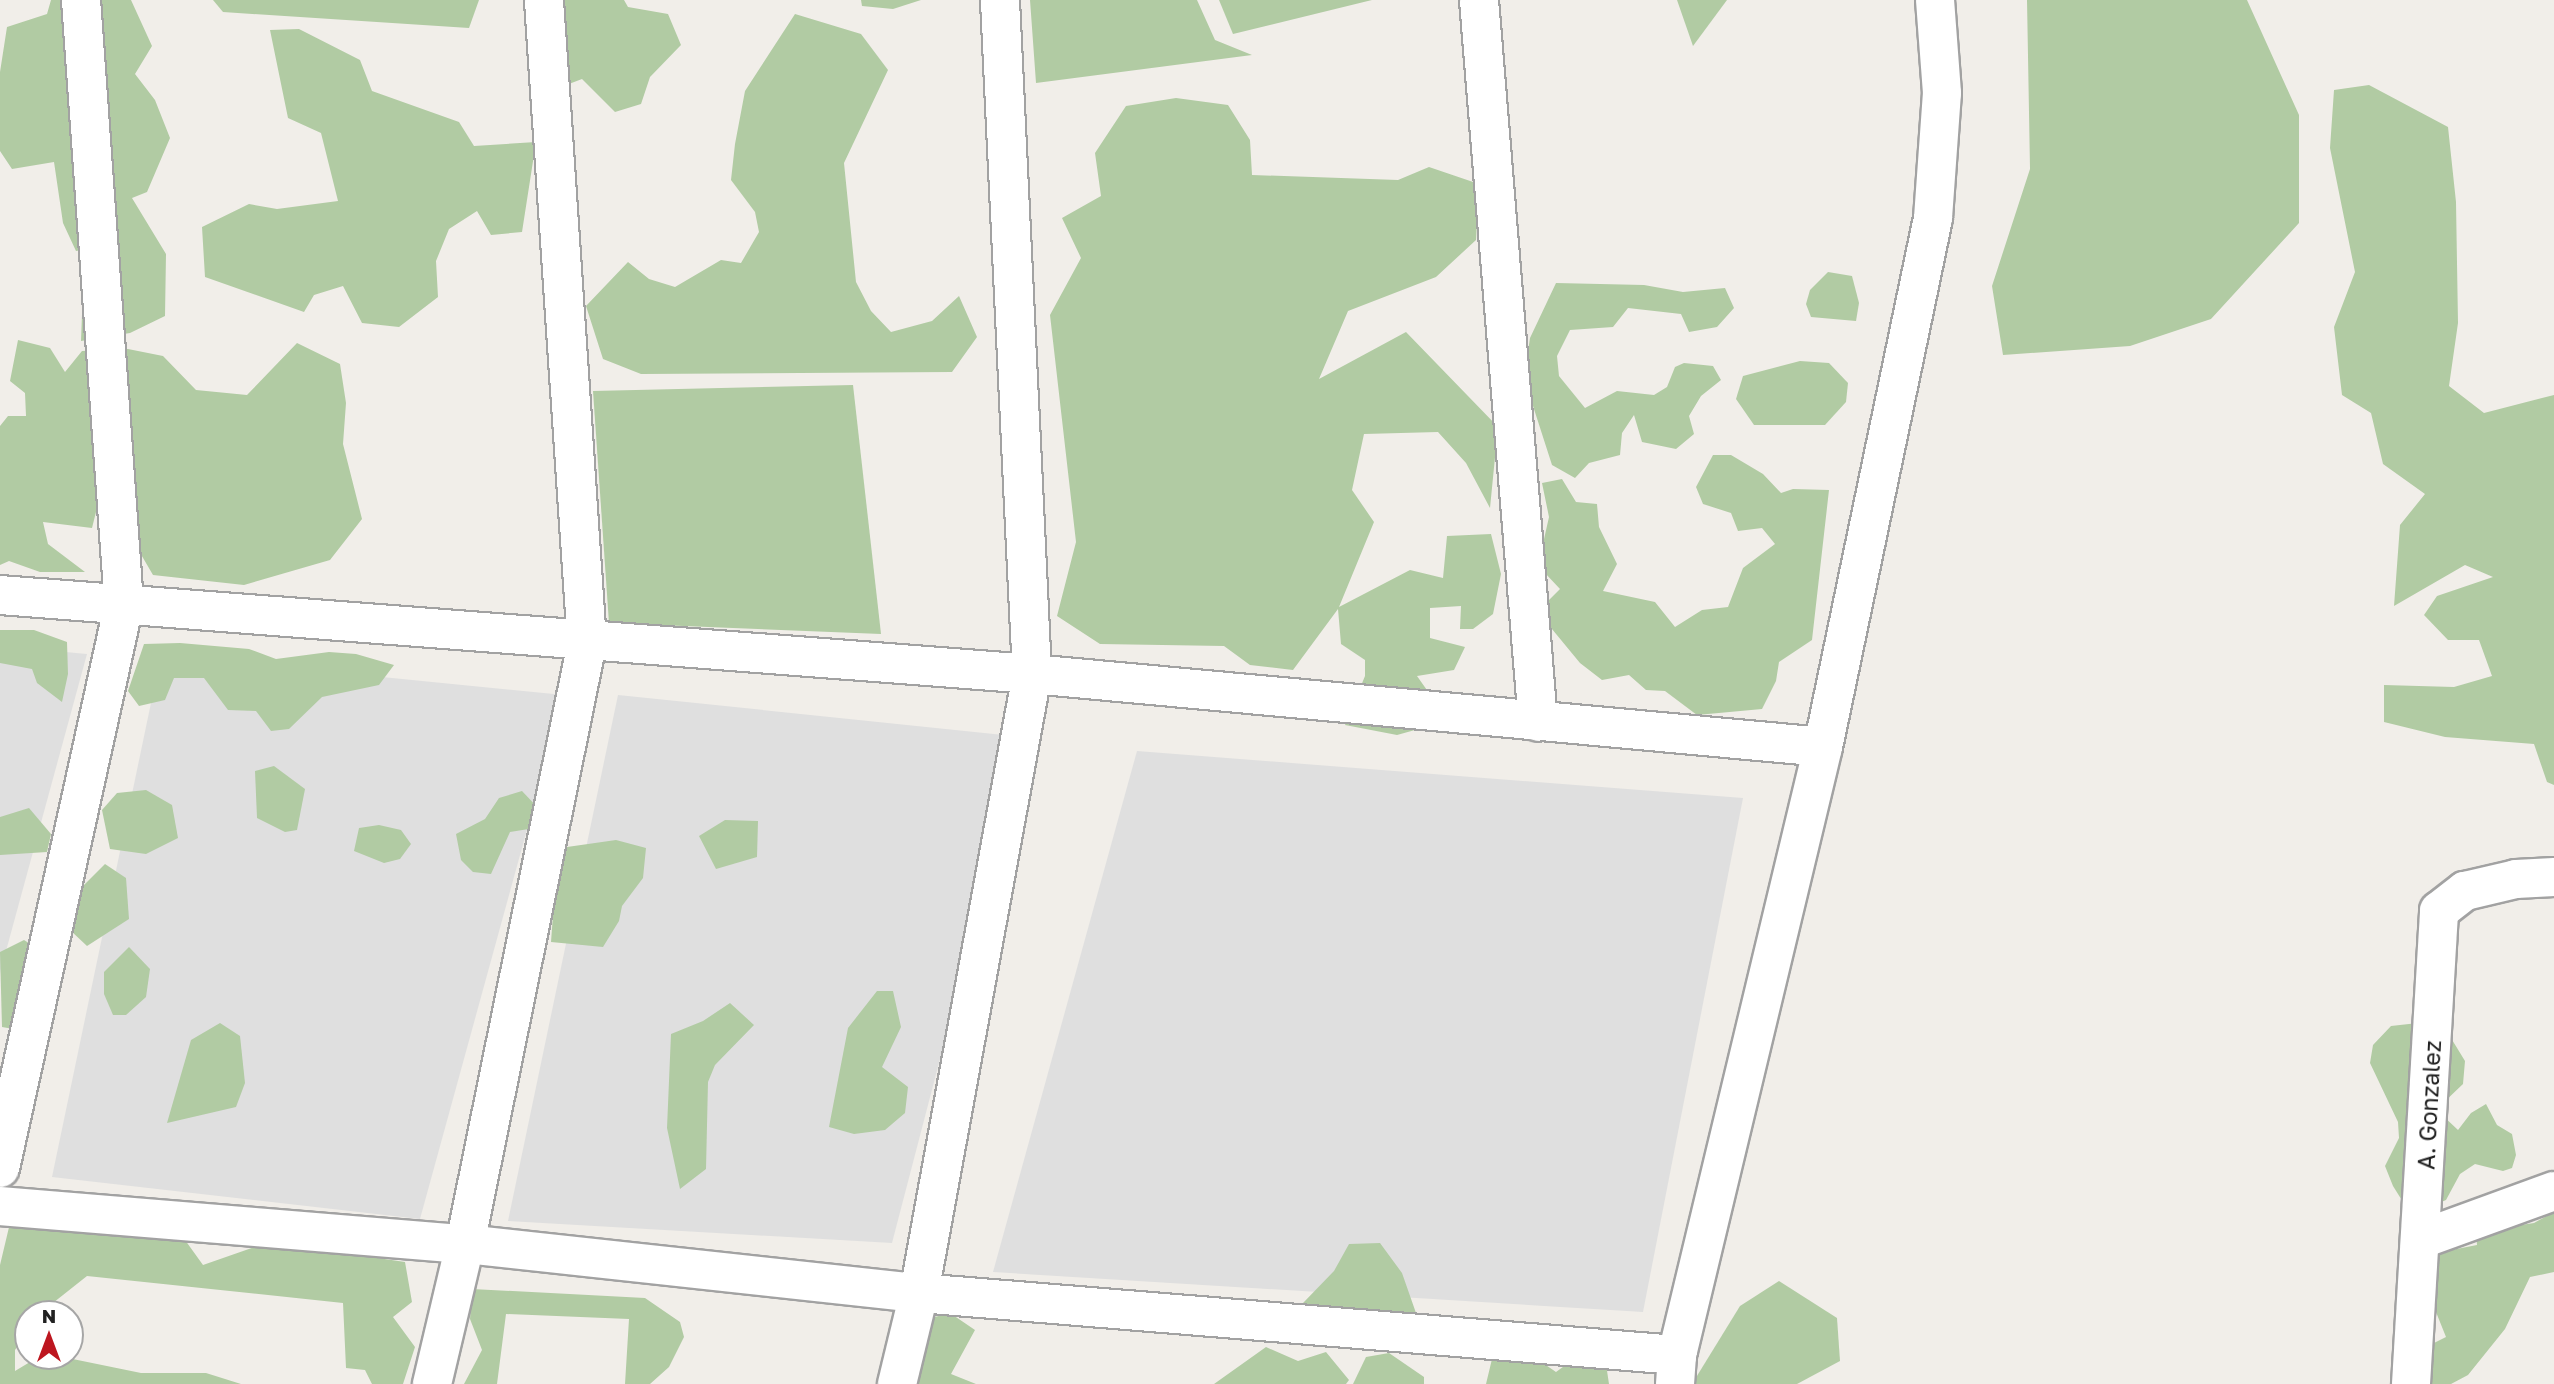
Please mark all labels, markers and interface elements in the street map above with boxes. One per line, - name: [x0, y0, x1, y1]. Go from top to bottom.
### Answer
- street label: A. Gonzalez: [2412, 1040, 2446, 1170]
- north arrow: [14, 1300, 84, 1370]
- text: N: [42, 1304, 56, 1327]

